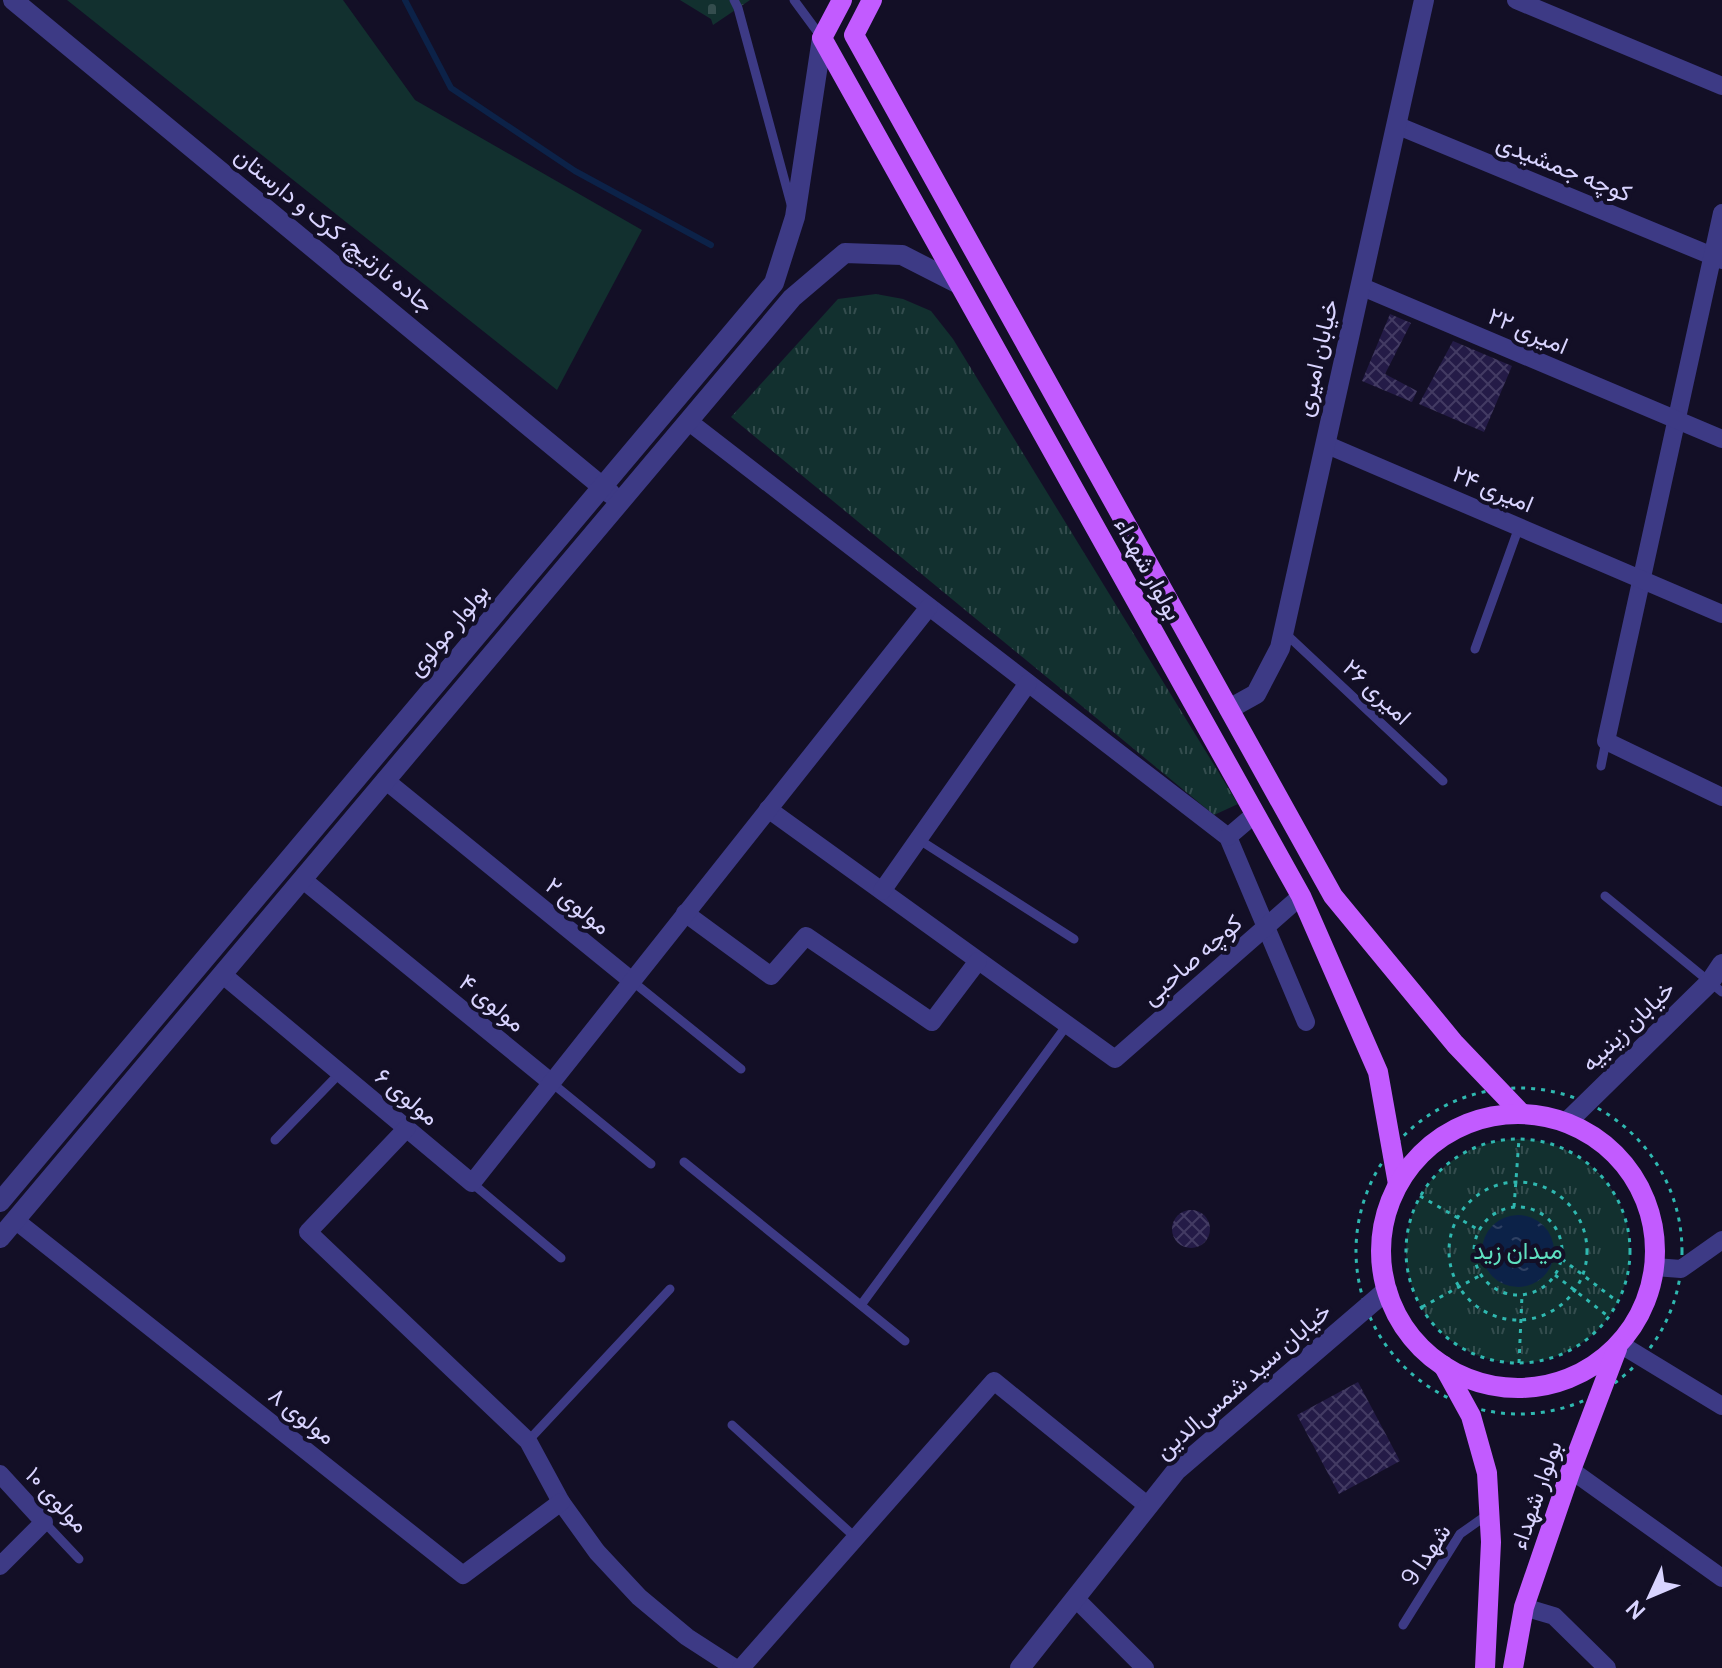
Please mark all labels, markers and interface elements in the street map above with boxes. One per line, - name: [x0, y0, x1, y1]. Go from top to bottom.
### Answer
- street label: کوچه جمشیدی: [1492, 124, 1637, 210]
- street label: جاده نارتیچ، کرک و دارستان: [227, 138, 442, 321]
- street label: خیابان امیری: [1286, 296, 1345, 420]
- street label: امیری ۲۲: [1483, 298, 1574, 361]
- street label: امیری ۲۴: [1448, 456, 1539, 519]
- street label: بولوار شهداء: [1108, 511, 1191, 626]
- street label: بولوار مولوی: [398, 576, 495, 683]
- street label: امیری ۲۶: [1336, 650, 1420, 731]
- street label: مولوی ۲: [539, 868, 619, 941]
- street label: کوچه صاحبی: [1134, 906, 1249, 1012]
- street label: مولوی ۴: [453, 965, 533, 1039]
- street label: خیابان زینبیه: [1573, 972, 1681, 1078]
- street label: مولوی ۶: [369, 1059, 447, 1132]
- park label: میدان زید: [1473, 1233, 1563, 1266]
- street label: خیابان سید شمس‌الدین: [1147, 1294, 1337, 1466]
- street label: مولوی ۸: [262, 1378, 343, 1452]
- street label: بولوار شهداء: [1501, 1436, 1569, 1553]
- street label: مولوی ۱۰: [19, 1459, 97, 1539]
- street label: شهدا 9: [1392, 1516, 1458, 1592]
- north arrow: [1610, 1556, 1690, 1636]
- text: N: [1619, 1594, 1652, 1626]

